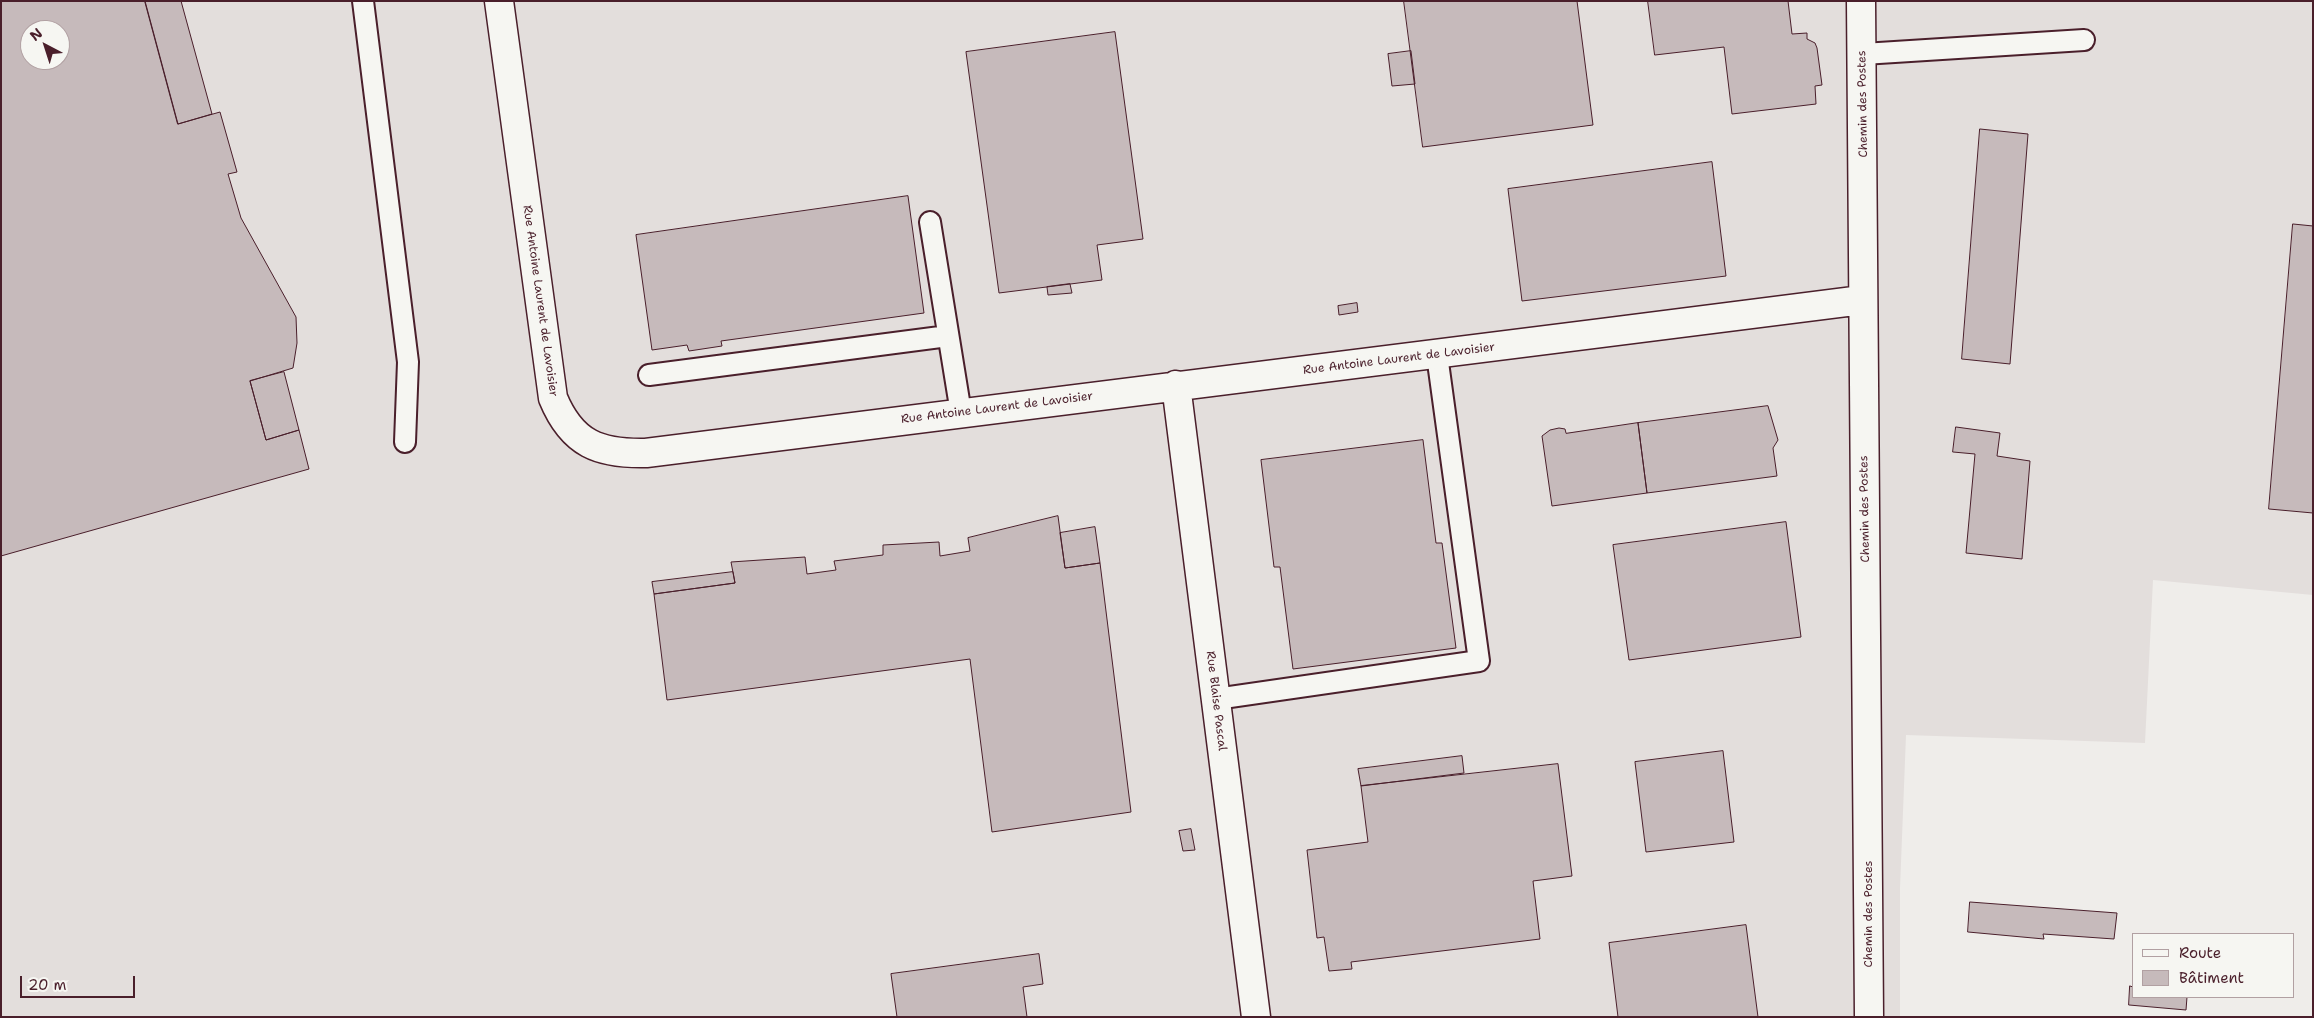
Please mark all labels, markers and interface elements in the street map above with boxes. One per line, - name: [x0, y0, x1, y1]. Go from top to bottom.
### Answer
- north arrow: [20, 20, 70, 70]
- text: N: [26, 24, 46, 45]
- street label: Chemin des Postes: [1855, 50, 1871, 158]
- street label: Rue Antoine Laurent de Lavoisier: [519, 204, 561, 398]
- street label: Rue Antoine Laurent de Lavoisier: [1302, 340, 1496, 378]
- street label: Rue Antoine Laurent de Lavoisier: [900, 389, 1094, 427]
- street label: Chemin des Postes: [1857, 455, 1873, 563]
- street label: Rue Blaise Pascal: [1203, 650, 1229, 752]
- street label: Chemin des Postes: [1862, 860, 1876, 968]
- legend: [2132, 933, 2294, 998]
- text: Route: [2179, 943, 2221, 963]
- scale bar: [22, 966, 138, 998]
- text: Bâtiment: [2179, 968, 2244, 988]
- text: 20 m: [28, 975, 67, 995]

